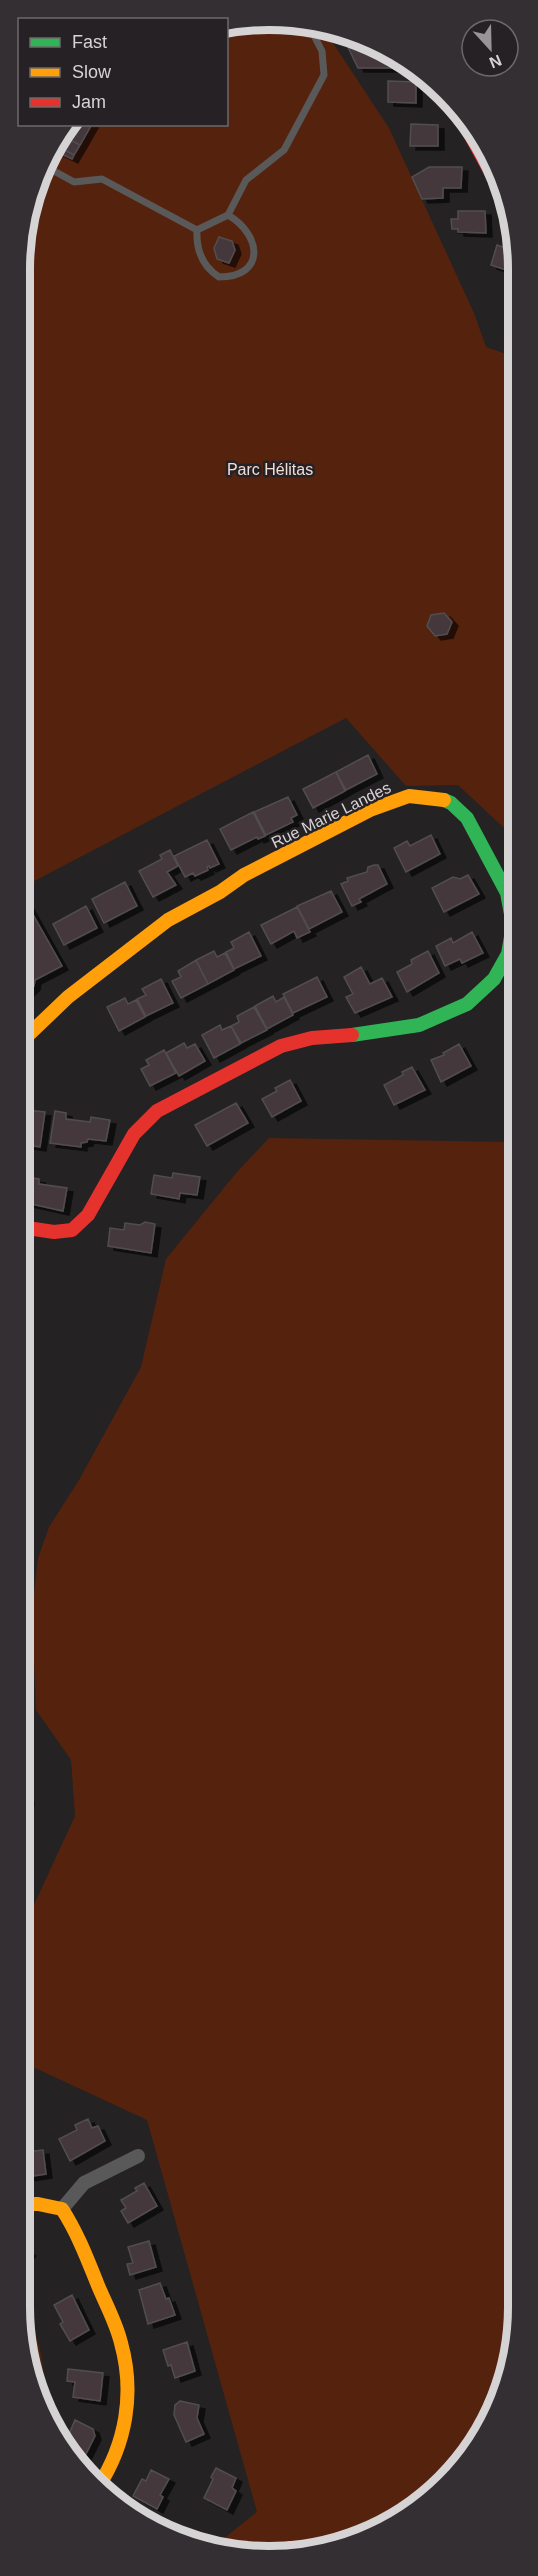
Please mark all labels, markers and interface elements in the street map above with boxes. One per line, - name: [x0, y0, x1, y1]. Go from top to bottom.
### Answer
- legend: [18, 18, 228, 126]
- north arrow: [460, 18, 520, 78]
- text: Fast: [72, 32, 107, 52]
- text: N: [487, 51, 504, 71]
- text: Slow: [72, 62, 112, 82]
- text: Jam: [72, 92, 106, 112]
- park label: Parc Hélitas: [227, 461, 313, 478]
- street label: Rue Marie Landes: [269, 779, 393, 851]

